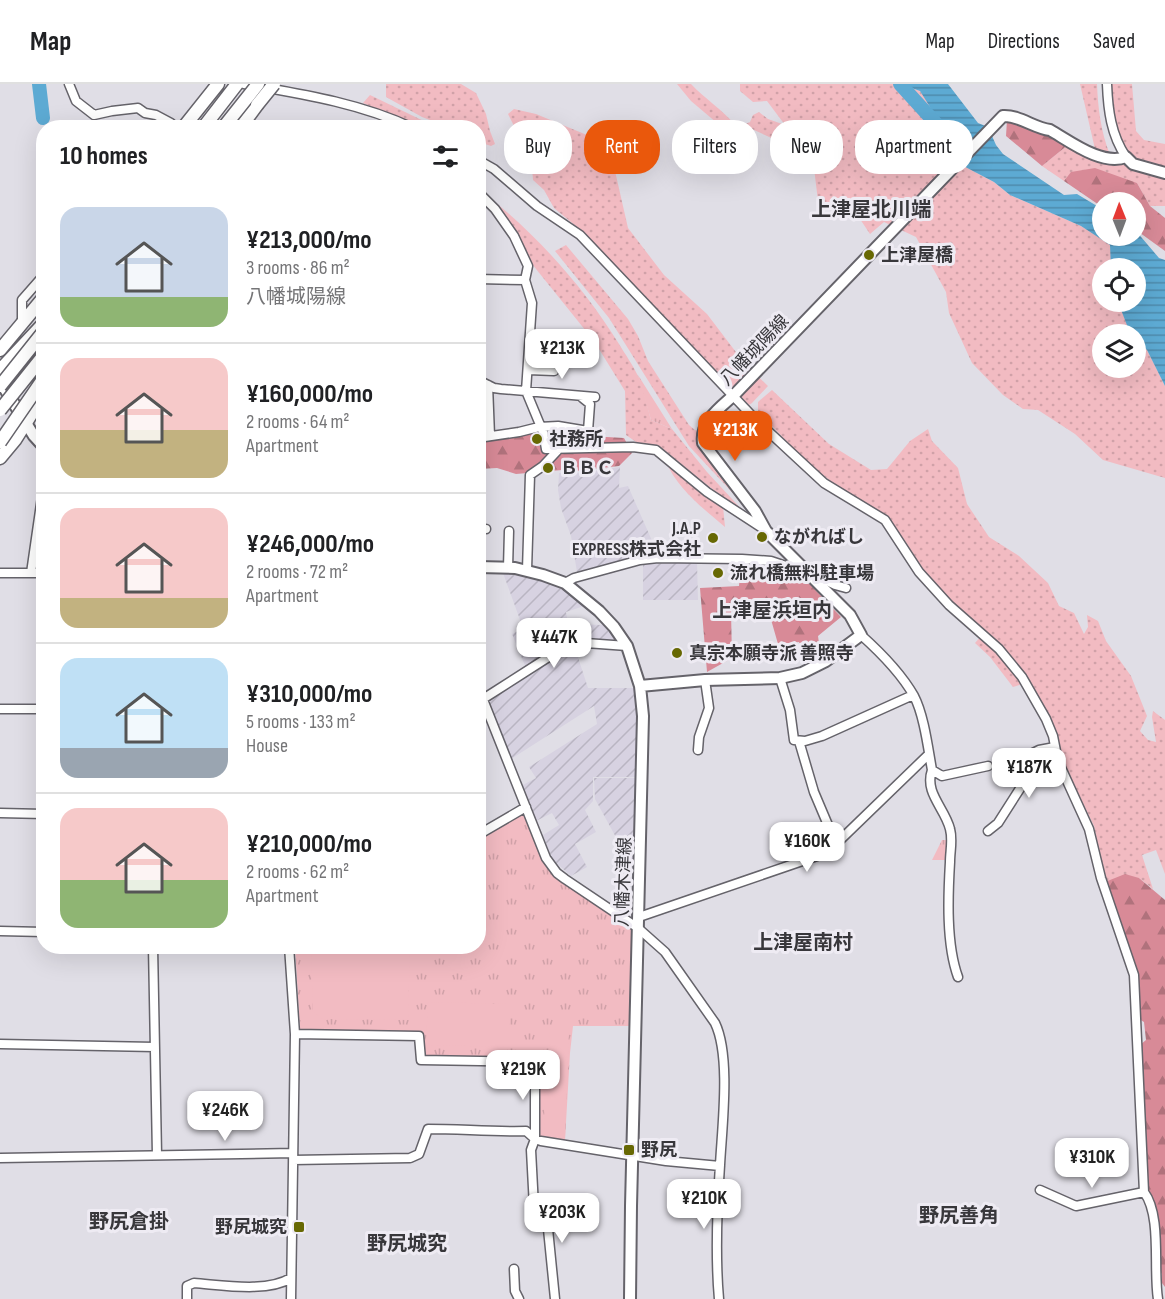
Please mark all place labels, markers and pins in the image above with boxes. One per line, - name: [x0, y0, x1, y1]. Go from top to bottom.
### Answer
- place label: 上津屋橋: [881, 245, 953, 266]
- marker: 上津屋橋: [862, 248, 876, 262]
- pin: ¥213K: [520, 329, 604, 380]
- pin: ¥213K: [693, 411, 777, 462]
- place label: 社務所: [549, 429, 603, 450]
- marker: 社務所: [530, 432, 544, 446]
- place label: ＢＢＣ: [560, 458, 614, 479]
- marker: ＢＢＣ: [541, 461, 555, 475]
- place label: J.A.P EXPRESS株式会社: [572, 518, 701, 560]
- place label: ながればし: [774, 527, 864, 548]
- marker: ながればし: [755, 530, 769, 544]
- marker: J.A.P EXPRESS株式会社: [706, 531, 720, 545]
- place label: 流れ橋無料駐車場: [730, 563, 874, 584]
- marker: 流れ橋無料駐車場: [711, 566, 725, 580]
- pin: ¥447K: [512, 618, 596, 669]
- place label: 真宗本願寺派 善照寺: [689, 643, 854, 664]
- marker: 真宗本願寺派 善照寺: [670, 646, 684, 660]
- pin: ¥187K: [987, 748, 1071, 799]
- pin: ¥160K: [765, 822, 849, 873]
- pin: ¥219K: [481, 1050, 565, 1101]
- pin: ¥246K: [183, 1091, 267, 1142]
- pin: ¥310K: [1050, 1138, 1134, 1189]
- place label: 野尻: [641, 1140, 677, 1161]
- marker: 野尻: [622, 1143, 636, 1157]
- pin: ¥210K: [662, 1179, 746, 1230]
- pin: ¥203K: [520, 1193, 604, 1244]
- place label: 野尻城究: [215, 1217, 287, 1238]
- marker: 野尻城究: [292, 1220, 306, 1234]

